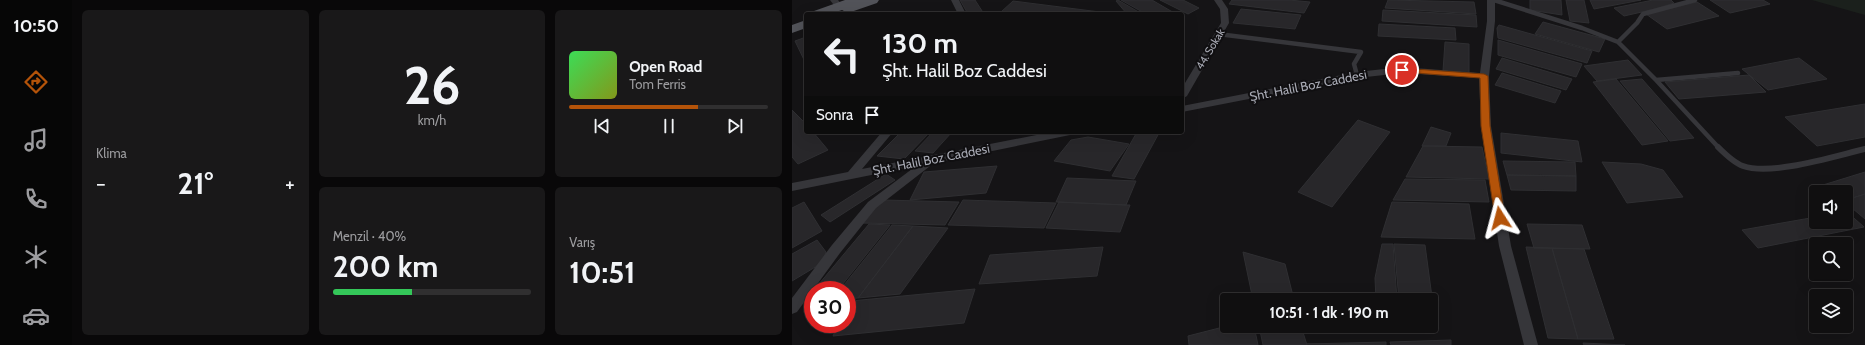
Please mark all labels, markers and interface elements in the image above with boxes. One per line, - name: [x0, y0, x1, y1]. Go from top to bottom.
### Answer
- text: 10:50: [13, 15, 59, 37]
- text: 130 m: [882, 26, 958, 60]
- street label: 44. Sokak: [1192, 26, 1228, 72]
- icon: left: [816, 28, 868, 80]
- pin: [1385, 53, 1419, 87]
- text: 26: [404, 54, 460, 117]
- text: Open Road: [629, 58, 702, 76]
- icon: arrive: [1391, 59, 1413, 81]
- text: Şht. Halil Boz Caddesi: [882, 60, 1047, 82]
- street label: Şht. Halil Boz Caddesi: [1248, 66, 1368, 104]
- icon: directions: [22, 68, 50, 96]
- text: Tom Ferris: [629, 76, 686, 92]
- icon: arrive: [861, 104, 883, 126]
- text: Sonra: [816, 106, 853, 124]
- text: km/h: [418, 112, 446, 128]
- icon: previous: [591, 115, 613, 137]
- icon: pause: [658, 115, 680, 137]
- icon: next: [724, 115, 746, 137]
- icon: music: [22, 126, 50, 154]
- street label: Şht. Halil Boz Caddesi: [871, 140, 991, 178]
- text: Klima: [96, 145, 127, 161]
- text: 21°: [178, 165, 213, 202]
- text: −: [96, 170, 106, 197]
- text: +: [285, 170, 295, 197]
- icon: phone: [22, 185, 50, 213]
- map controls: [1809, 185, 1853, 333]
- button: sound: [1809, 185, 1853, 229]
- position arrow: [1479, 197, 1521, 239]
- text: Menzil · 40%: [333, 228, 406, 244]
- text: Varış: [569, 234, 595, 250]
- button: search: [1809, 237, 1853, 281]
- icon: climate: [22, 243, 50, 271]
- text: 200 km: [333, 248, 438, 285]
- text: 10:51: [569, 254, 635, 291]
- speed limit sign: 30: [804, 281, 856, 333]
- button: layers: [1809, 289, 1853, 333]
- icon: car: [22, 302, 50, 330]
- text: 10:51 · 1 dk · 190 m: [1269, 304, 1389, 322]

